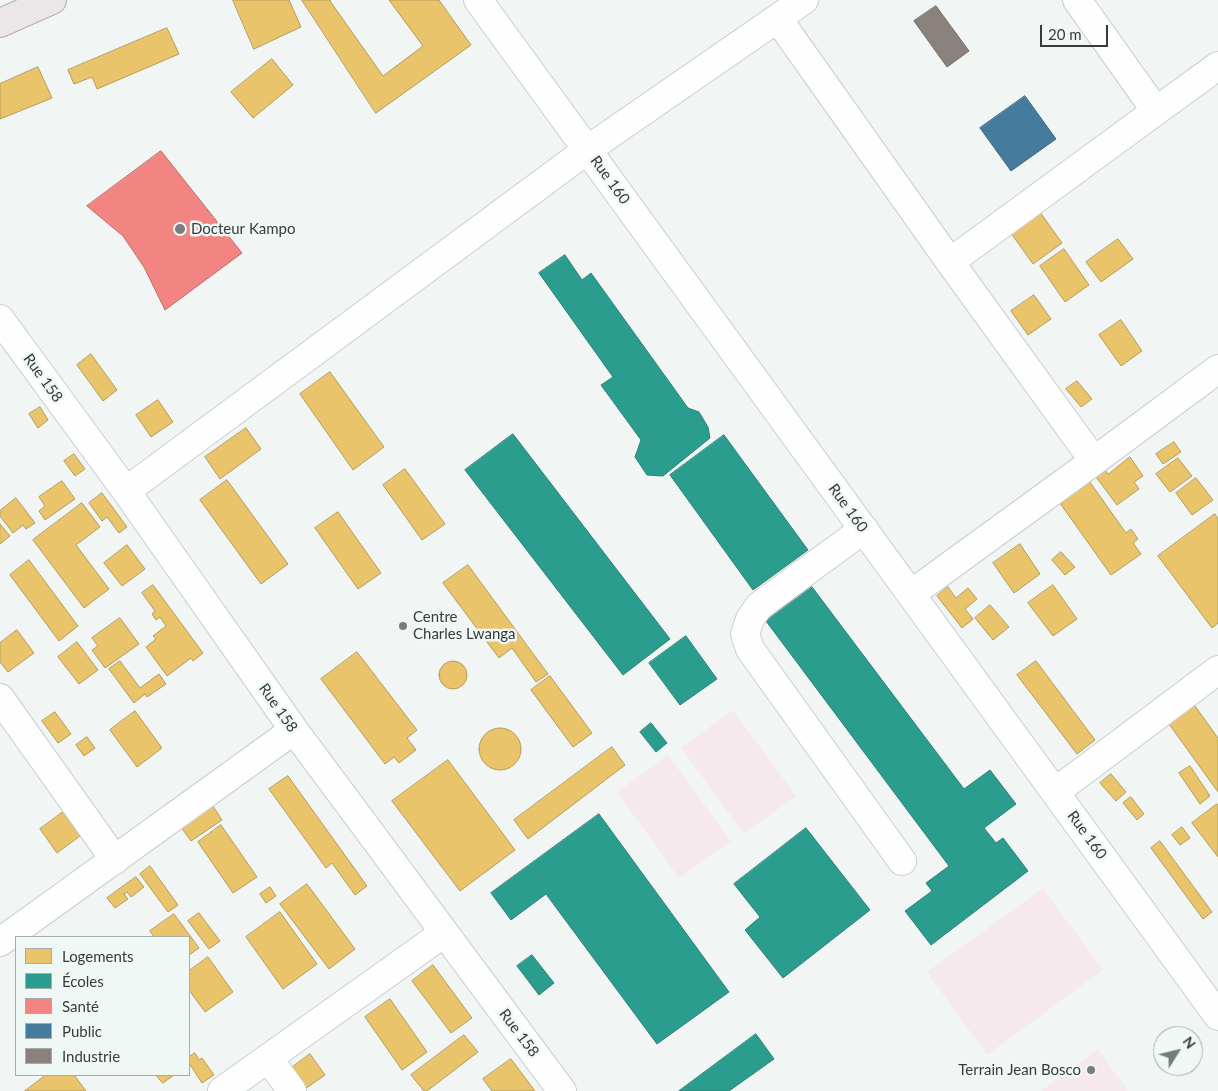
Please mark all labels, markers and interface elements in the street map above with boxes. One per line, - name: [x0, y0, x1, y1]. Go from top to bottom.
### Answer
- scale bar: [1043, 15, 1110, 47]
- text: 20 m: [1048, 25, 1082, 43]
- street label: Rue 160: [586, 152, 634, 208]
- place label: Docteur Kampo: [191, 220, 295, 238]
- marker: Docteur Kampo: [173, 222, 187, 236]
- street label: Rue 158: [19, 350, 67, 406]
- street label: Rue 160: [824, 480, 872, 536]
- place label: Centre Charles Lwanga: [413, 608, 516, 643]
- marker: Centre Charles Lwanga: [397, 620, 409, 632]
- street label: Rue 158: [255, 680, 301, 736]
- street label: Rue 160: [1063, 807, 1111, 863]
- legend: [15, 936, 190, 1076]
- text: Logements: [62, 947, 134, 965]
- text: Écoles: [62, 972, 104, 990]
- text: Santé: [62, 997, 99, 1015]
- street label: Rue 158: [495, 1005, 543, 1061]
- text: Public: [62, 1022, 102, 1040]
- north arrow: [1153, 1026, 1203, 1076]
- text: N: [1180, 1033, 1200, 1052]
- text: Industrie: [62, 1047, 120, 1065]
- place label: Terrain Jean Bosco: [958, 1061, 1081, 1079]
- marker: Terrain Jean Bosco: [1085, 1064, 1097, 1076]

